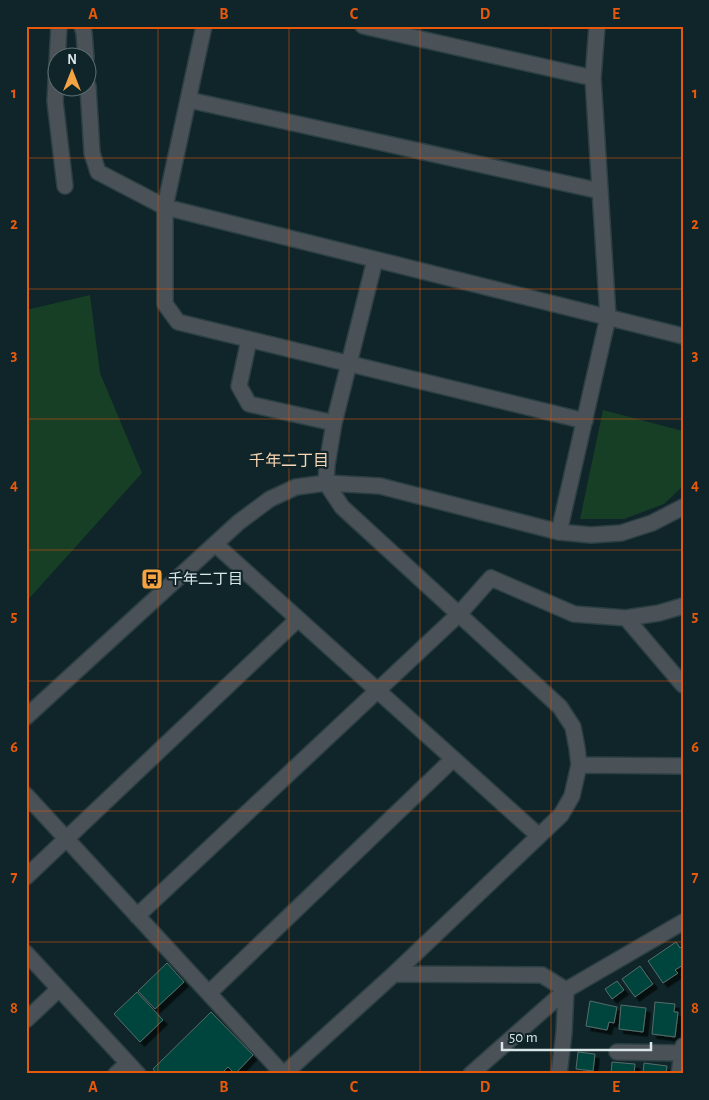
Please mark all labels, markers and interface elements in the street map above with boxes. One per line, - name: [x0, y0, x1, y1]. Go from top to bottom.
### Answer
- text: A: [88, 6, 98, 22]
- text: B: [219, 6, 229, 22]
- text: C: [350, 6, 359, 22]
- text: D: [480, 6, 491, 22]
- text: E: [612, 6, 620, 22]
- north arrow: [48, 48, 98, 98]
- text: N: [67, 53, 77, 67]
- text: 1: [11, 85, 17, 101]
- text: 1: [692, 85, 698, 101]
- text: 2: [10, 216, 18, 232]
- text: 2: [691, 216, 699, 232]
- text: 3: [11, 347, 18, 363]
- text: 3: [692, 347, 699, 363]
- district label: 千年二丁目: [249, 452, 329, 469]
- text: 4: [10, 477, 18, 493]
- text: 4: [691, 477, 699, 493]
- bus stop icon: 千年二丁目: [140, 567, 164, 591]
- place label: 千年二丁目: [168, 571, 243, 587]
- text: 5: [11, 608, 18, 624]
- text: 5: [692, 608, 699, 624]
- text: 6: [10, 739, 18, 755]
- text: 6: [691, 739, 699, 755]
- text: 7: [11, 869, 18, 885]
- text: 7: [692, 869, 699, 885]
- text: 8: [10, 1000, 18, 1016]
- text: 8: [691, 1000, 699, 1016]
- scale bar: [502, 1020, 650, 1052]
- text: 50 m: [509, 1030, 538, 1045]
- text: A: [88, 1079, 98, 1095]
- text: B: [219, 1079, 229, 1095]
- text: C: [350, 1079, 359, 1095]
- text: D: [480, 1079, 491, 1095]
- text: E: [612, 1079, 620, 1095]

